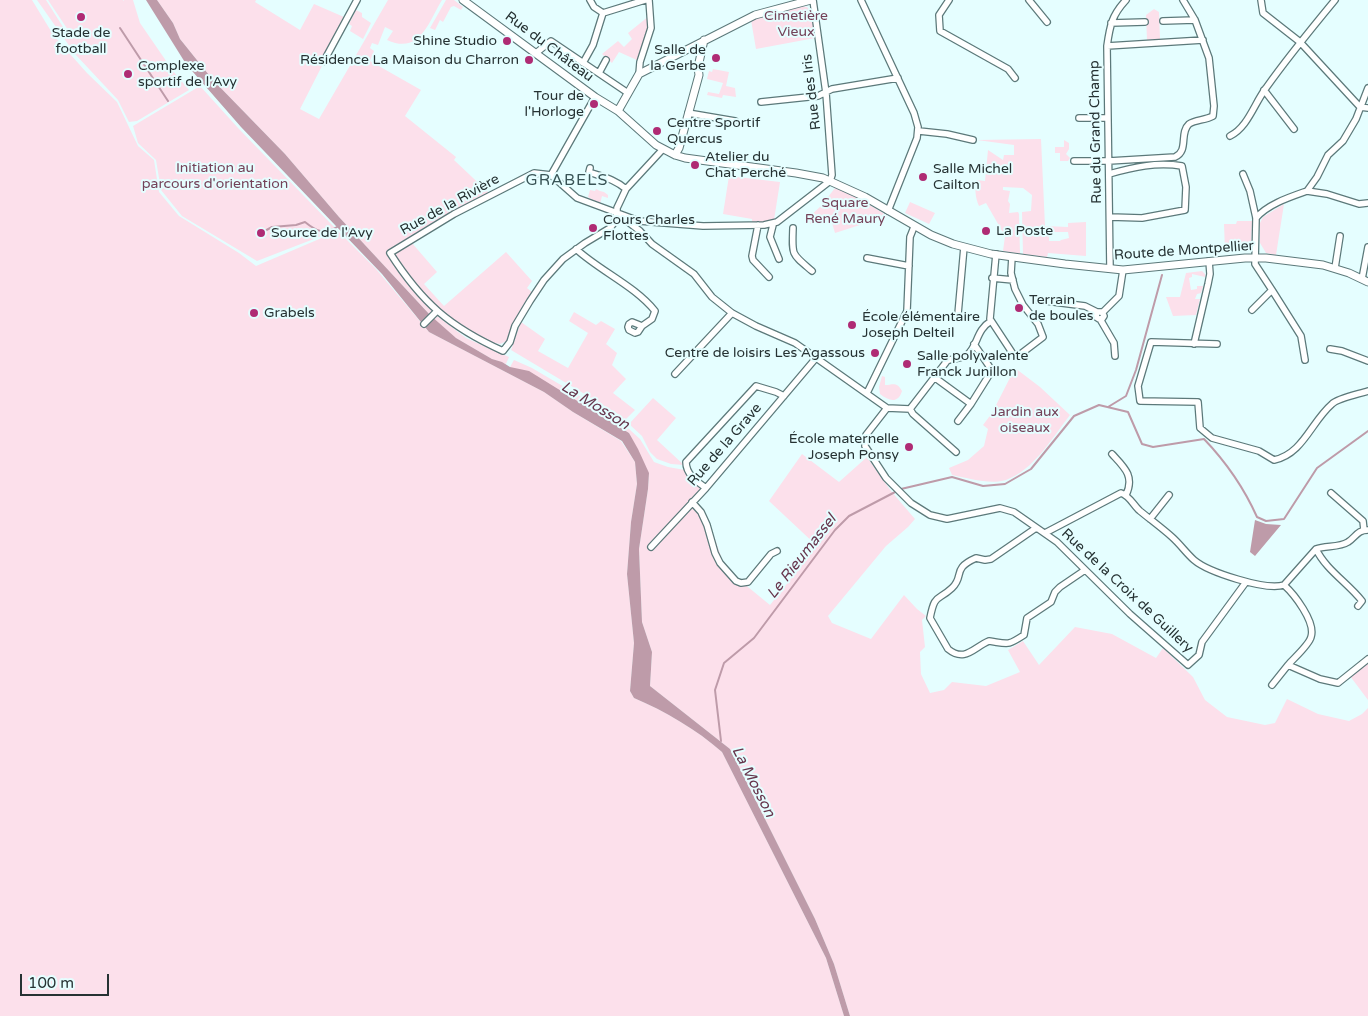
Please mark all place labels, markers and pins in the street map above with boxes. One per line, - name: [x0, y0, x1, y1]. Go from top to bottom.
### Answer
- marker: Stade de football: [75, 11, 87, 23]
- place label: Stade de football: [52, 25, 110, 58]
- place label: Shine Studio: [413, 33, 497, 49]
- marker: Shine Studio: [501, 35, 513, 47]
- place label: Salle de la Gerbe: [650, 42, 706, 74]
- place label: Résidence La Maison du Charron: [300, 52, 519, 68]
- marker: Salle de la Gerbe: [710, 52, 722, 64]
- marker: Résidence La Maison du Charron: [523, 54, 535, 66]
- place label: Complexe sportif de l'Avy: [138, 58, 237, 90]
- marker: Complexe sportif de l'Avy: [122, 68, 134, 80]
- place label: Tour de l'Horloge: [524, 88, 584, 120]
- marker: Tour de l'Horloge: [588, 98, 600, 110]
- place label: Centre Sportif Quercus: [667, 115, 760, 148]
- marker: Centre Sportif Quercus: [651, 125, 663, 137]
- place label: Atelier du Chat Perché: [705, 149, 786, 182]
- marker: Atelier du Chat Perché: [689, 159, 701, 171]
- place label: Salle Michel Cailton: [933, 161, 1012, 193]
- marker: Salle Michel Cailton: [917, 171, 929, 183]
- place label: Cours Charles Flottes: [603, 212, 695, 244]
- marker: Cours Charles Flottes: [587, 222, 599, 234]
- place label: La Poste: [996, 223, 1053, 239]
- place label: Source de l'Avy: [271, 225, 373, 241]
- marker: La Poste: [980, 225, 992, 237]
- marker: Source de l'Avy: [255, 227, 267, 239]
- place label: Terrain de boules: [1029, 292, 1093, 324]
- marker: Terrain de boules: [1013, 302, 1025, 314]
- place label: Grabels: [264, 305, 315, 321]
- marker: Grabels: [248, 307, 260, 319]
- place label: École élémentaire Joseph Delteil: [862, 309, 980, 342]
- marker: École élémentaire Joseph Delteil: [846, 319, 858, 331]
- place label: Centre de loisirs Les Agassous: [665, 345, 865, 361]
- marker: Centre de loisirs Les Agassous: [869, 347, 881, 359]
- place label: Salle polyvalente Franck Junillon: [917, 348, 1029, 381]
- marker: Salle polyvalente Franck Junillon: [901, 358, 913, 370]
- place label: École maternelle Joseph Ponsy: [789, 431, 899, 464]
- marker: École maternelle Joseph Ponsy: [903, 441, 915, 453]

